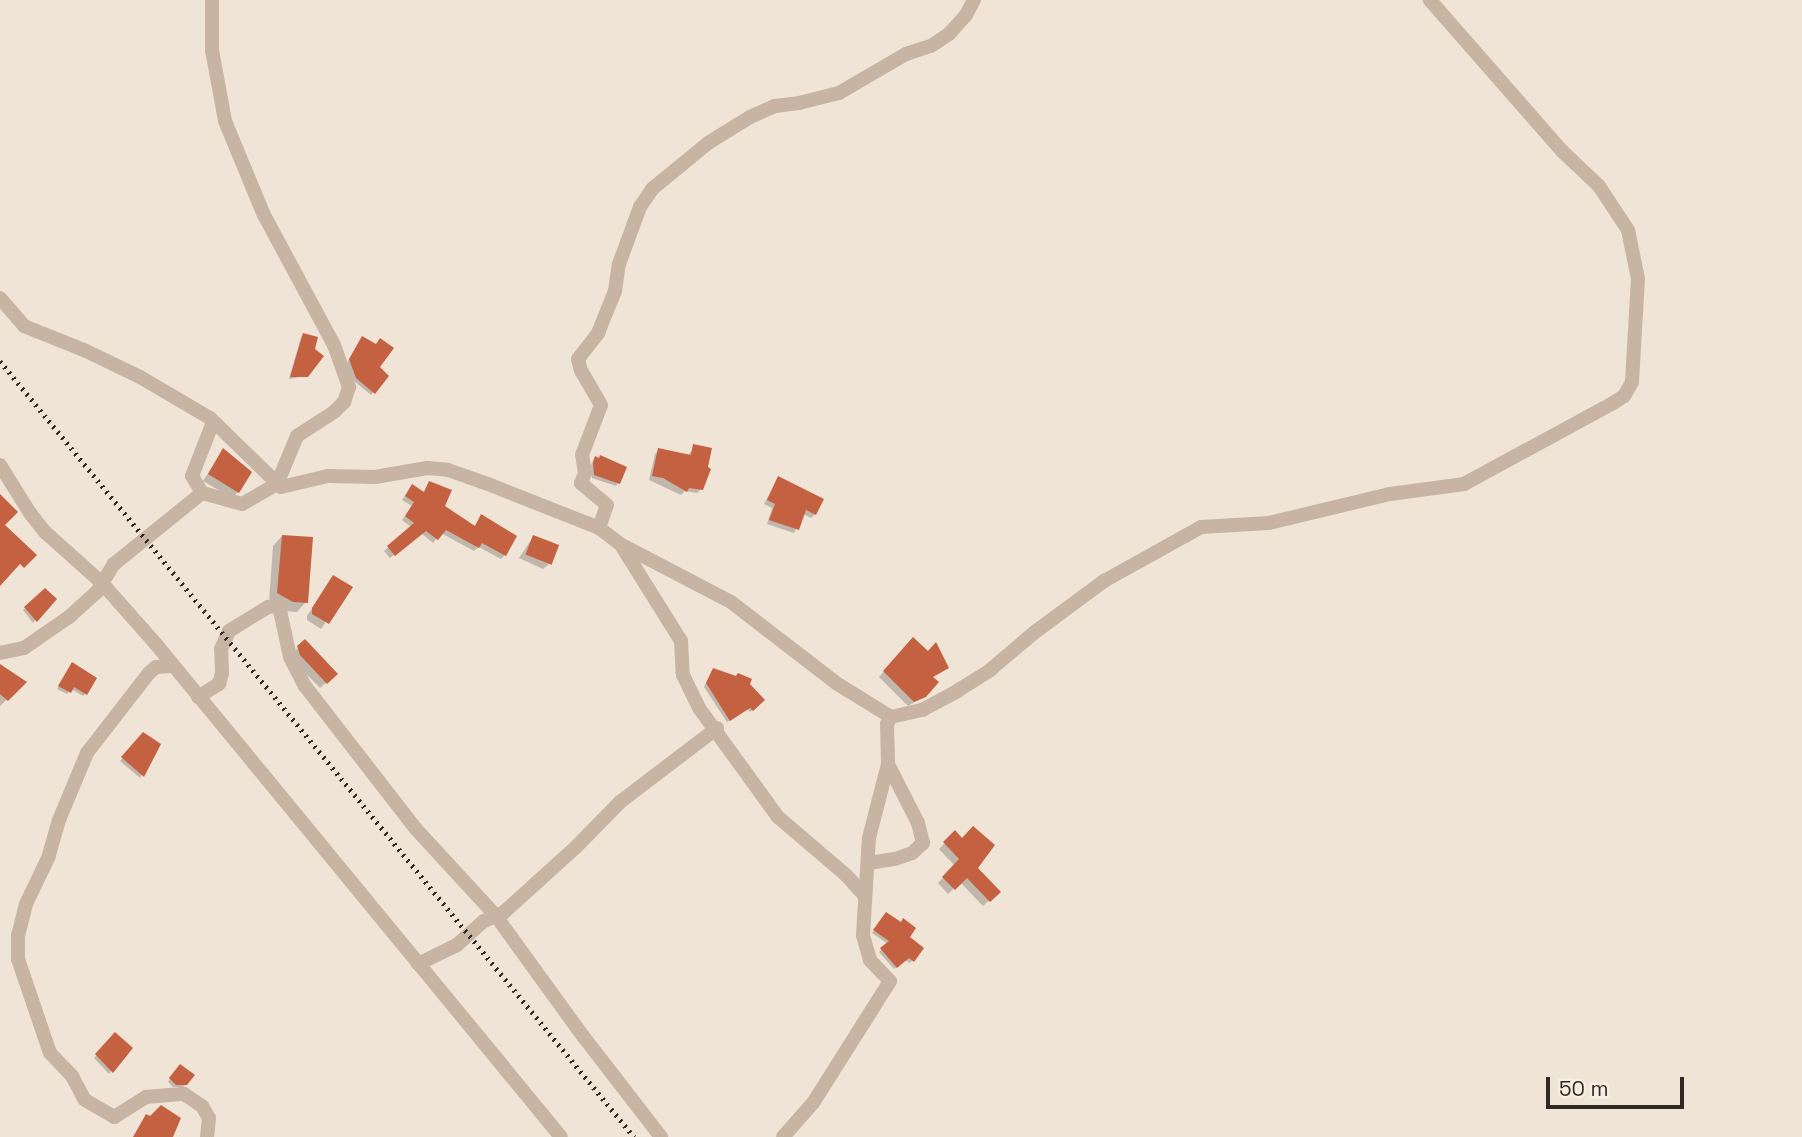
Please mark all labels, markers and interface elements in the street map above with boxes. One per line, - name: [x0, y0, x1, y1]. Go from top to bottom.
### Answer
- scale bar: [1550, 1064, 1688, 1108]
- text: 50 m: [1559, 1075, 1609, 1102]

